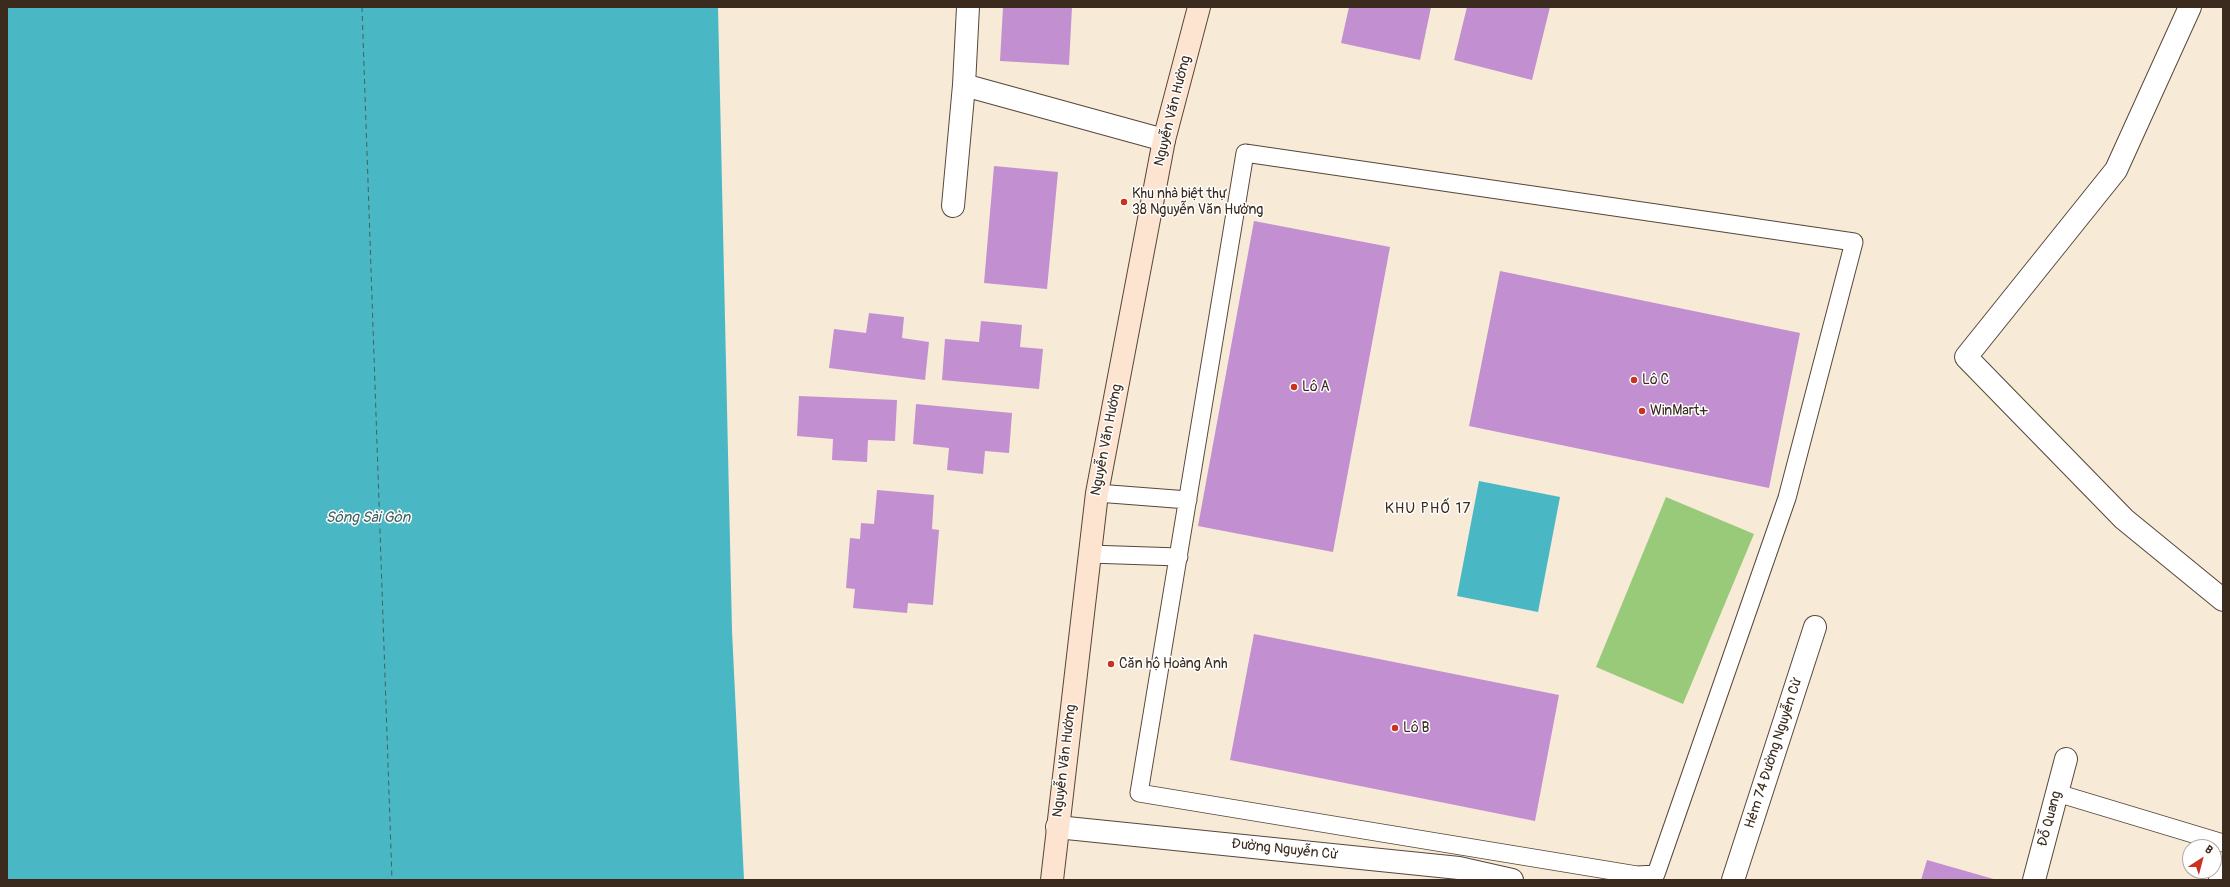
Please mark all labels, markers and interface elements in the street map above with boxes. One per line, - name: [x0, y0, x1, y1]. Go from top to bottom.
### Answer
- street label: Nguyễn Văn Hưởng: [1151, 54, 1195, 168]
- place label: Khu nhà biệt thự 38 Nguyễn Văn Hưởng: [1132, 186, 1263, 218]
- marker: Khu nhà biệt thự 38 Nguyễn Văn Hưởng: [1119, 197, 1129, 207]
- place label: Lô C: [1642, 372, 1669, 388]
- marker: Lô C: [1629, 375, 1639, 385]
- place label: Lô A: [1302, 379, 1330, 395]
- marker: Lô A: [1289, 382, 1299, 392]
- street label: Nguyễn Văn Hưởng: [1088, 383, 1126, 497]
- place label: WinMart+: [1650, 403, 1707, 419]
- marker: WinMart+: [1637, 406, 1647, 416]
- district label: KHU PHỐ 17: [1385, 500, 1471, 518]
- water label: Sông Sài Gòn: [326, 509, 410, 527]
- place label: Căn hộ Hoàng Anh: [1119, 656, 1227, 672]
- marker: Căn hộ Hoàng Anh: [1106, 659, 1116, 669]
- street label: Hẻm 74 Đường Nguyễn Cừ: [1742, 675, 1806, 831]
- street label: Nguyễn Văn Hưởng: [1050, 704, 1080, 818]
- place label: Lô B: [1403, 720, 1430, 736]
- marker: Lô B: [1390, 723, 1400, 733]
- street label: Đỗ Quang: [2035, 789, 2065, 849]
- street label: Đường Nguyễn Cừ: [1231, 836, 1339, 864]
- north arrow: [2182, 839, 2222, 879]
- text: B: [2202, 843, 2215, 857]

